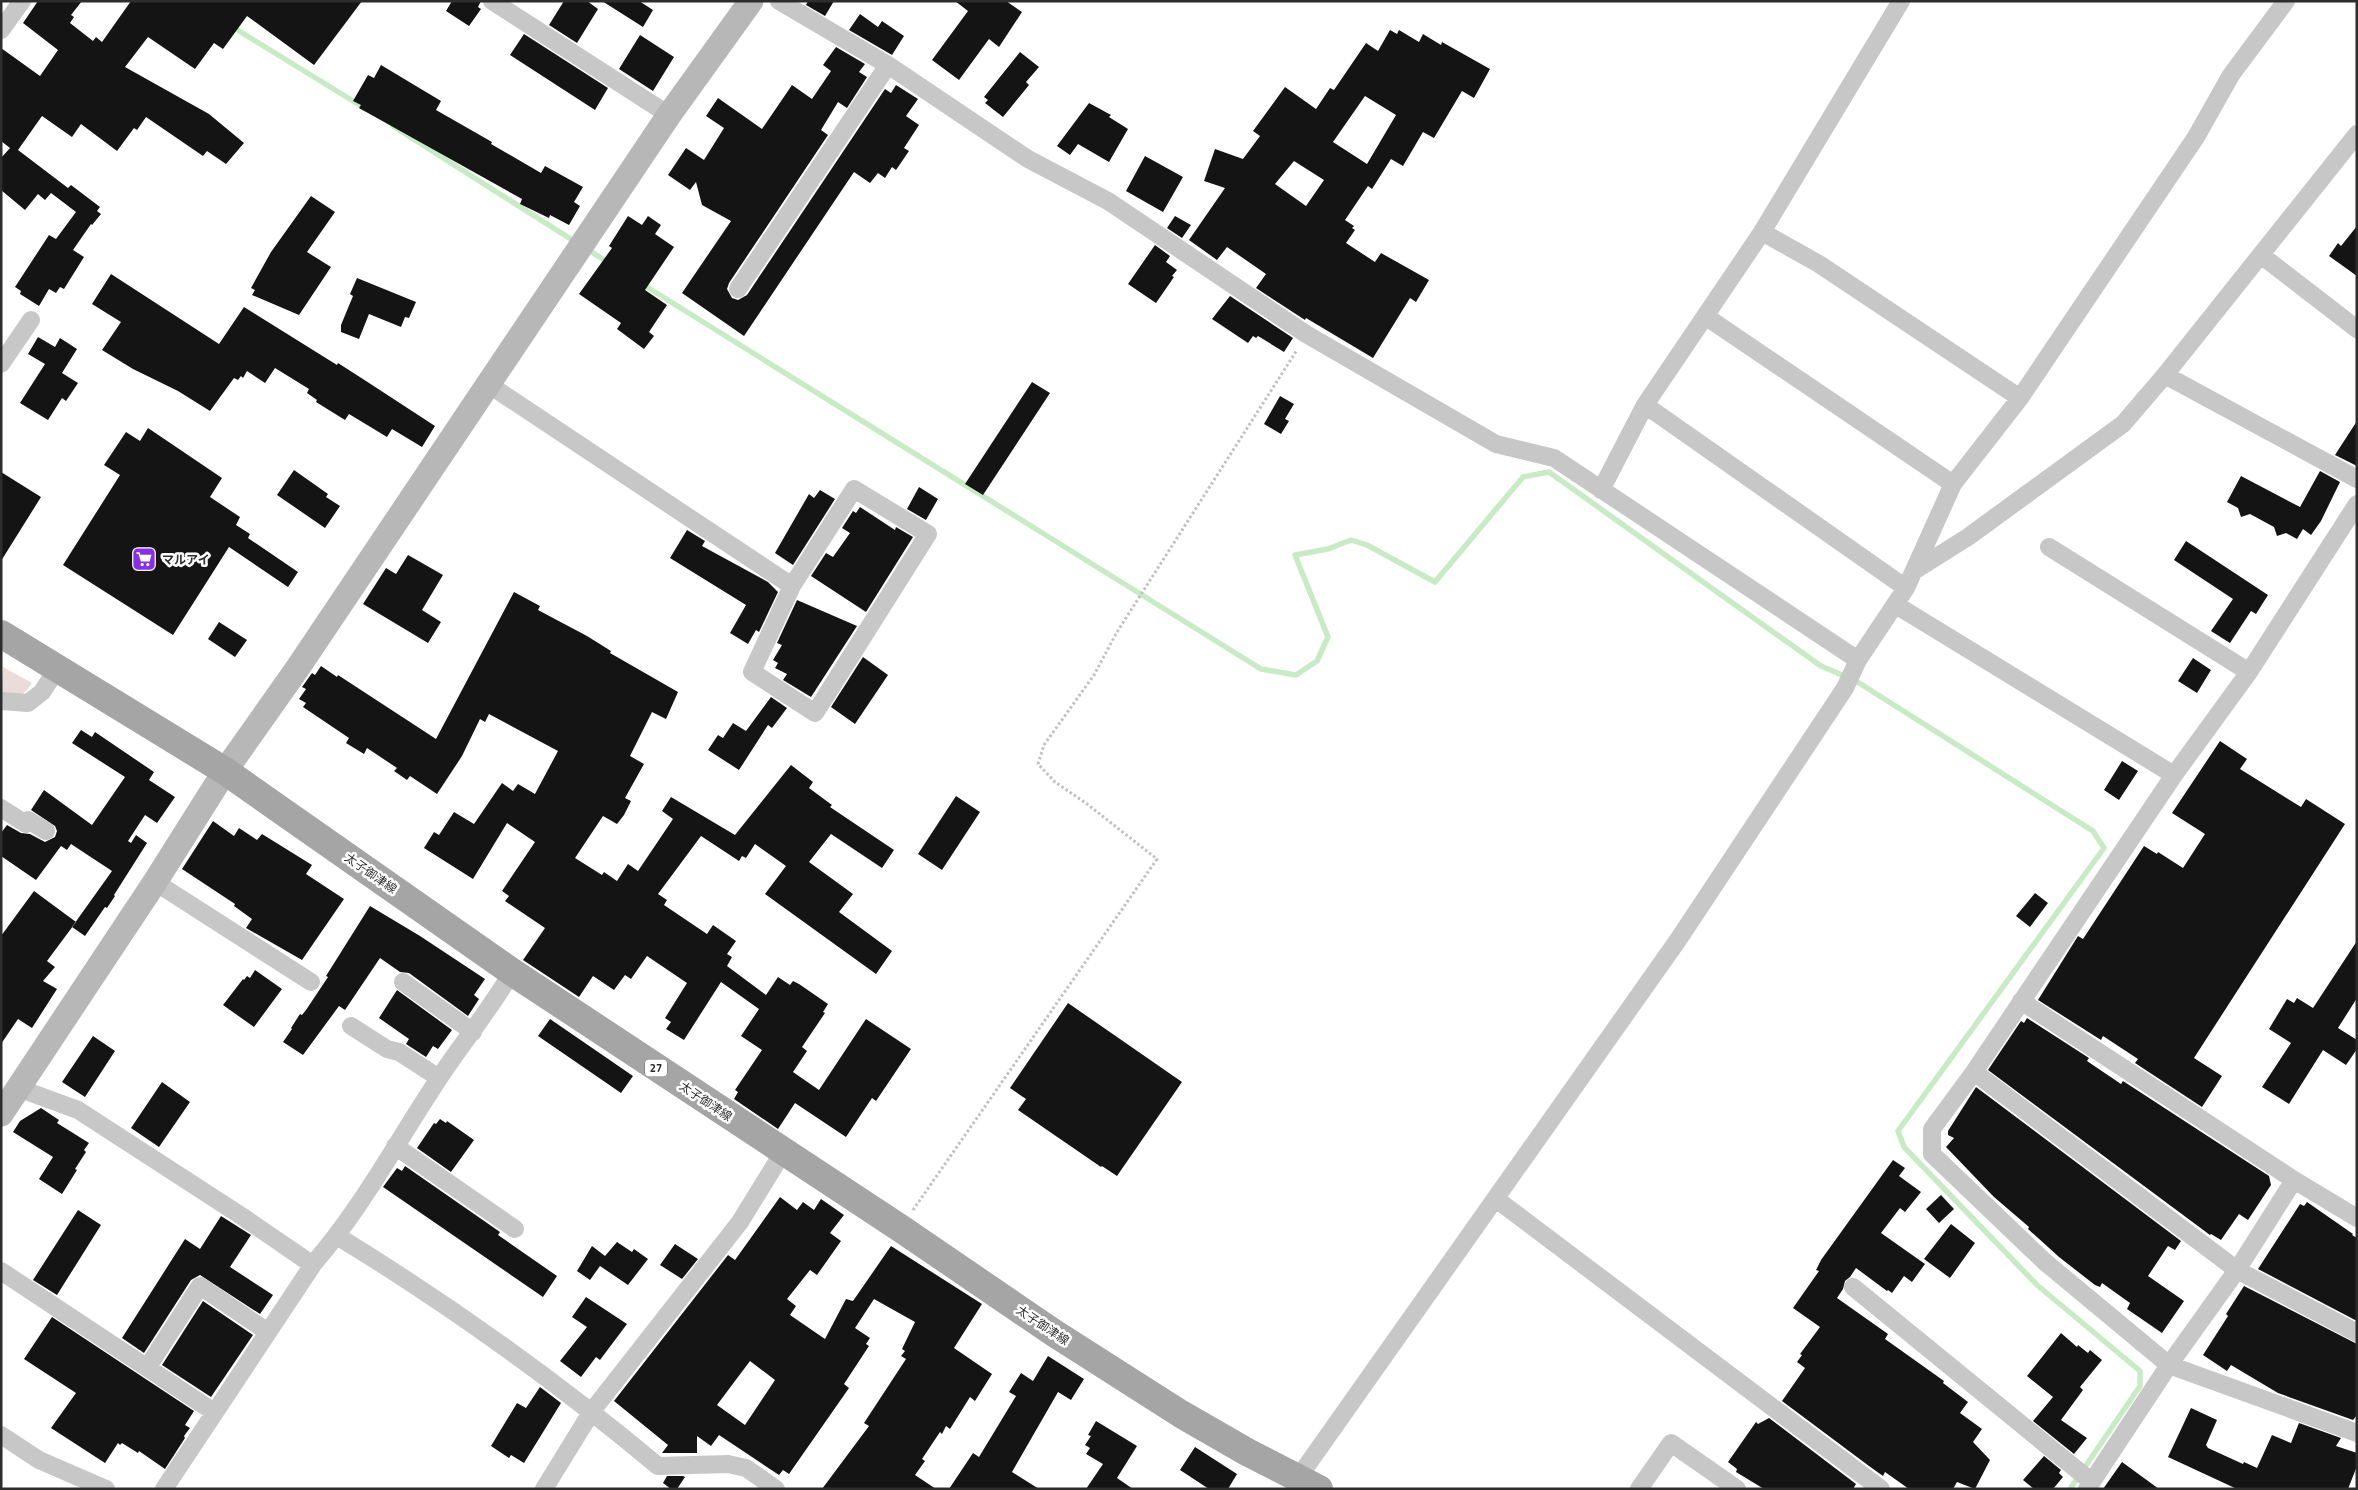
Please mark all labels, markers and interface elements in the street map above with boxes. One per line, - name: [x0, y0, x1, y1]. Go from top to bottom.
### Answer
- supermarket icon: マルアイ: [131, 546, 157, 572]
- place label: マルアイ: [162, 550, 209, 569]
- street label: 太子御津線: [341, 848, 401, 898]
- road number: 27: [645, 1060, 667, 1076]
- street label: 太子御津線: [676, 1076, 736, 1126]
- street label: 太子御津線: [1013, 1300, 1073, 1350]

